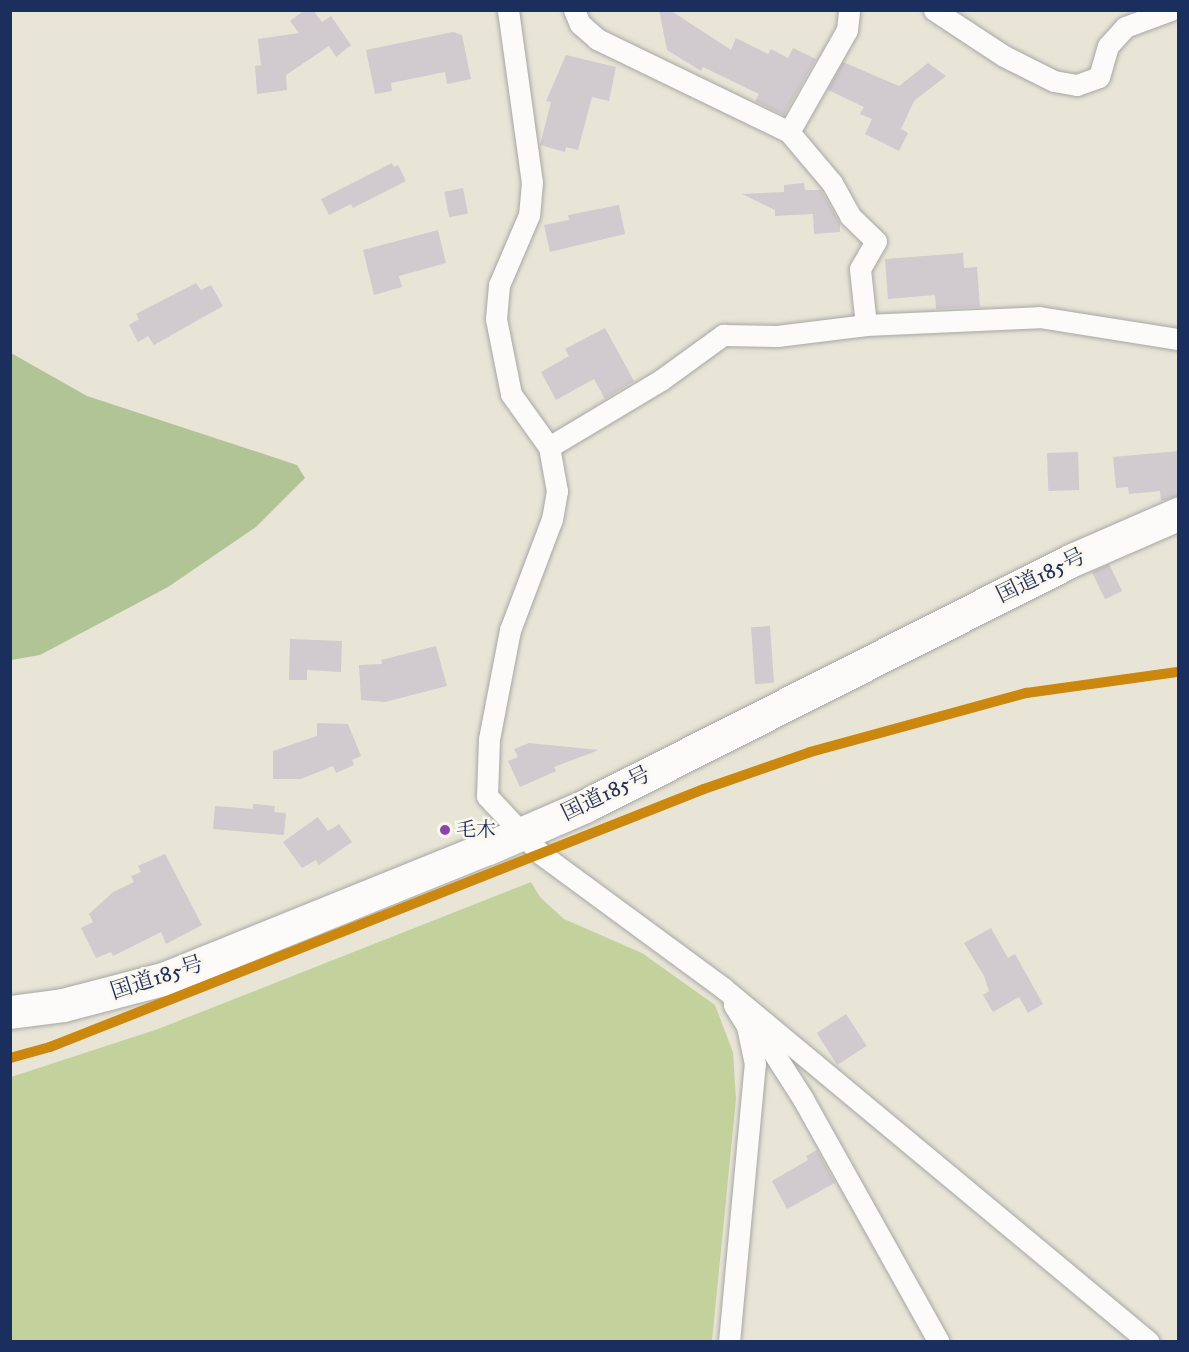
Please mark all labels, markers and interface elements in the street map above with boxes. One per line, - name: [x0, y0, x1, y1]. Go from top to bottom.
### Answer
- street label: 国道185号: [992, 543, 1090, 609]
- street label: 国道185号: [557, 761, 655, 827]
- place label: 毛木: [456, 818, 496, 842]
- marker: 毛木: [439, 824, 451, 836]
- street label: 国道185号: [107, 951, 207, 1005]

